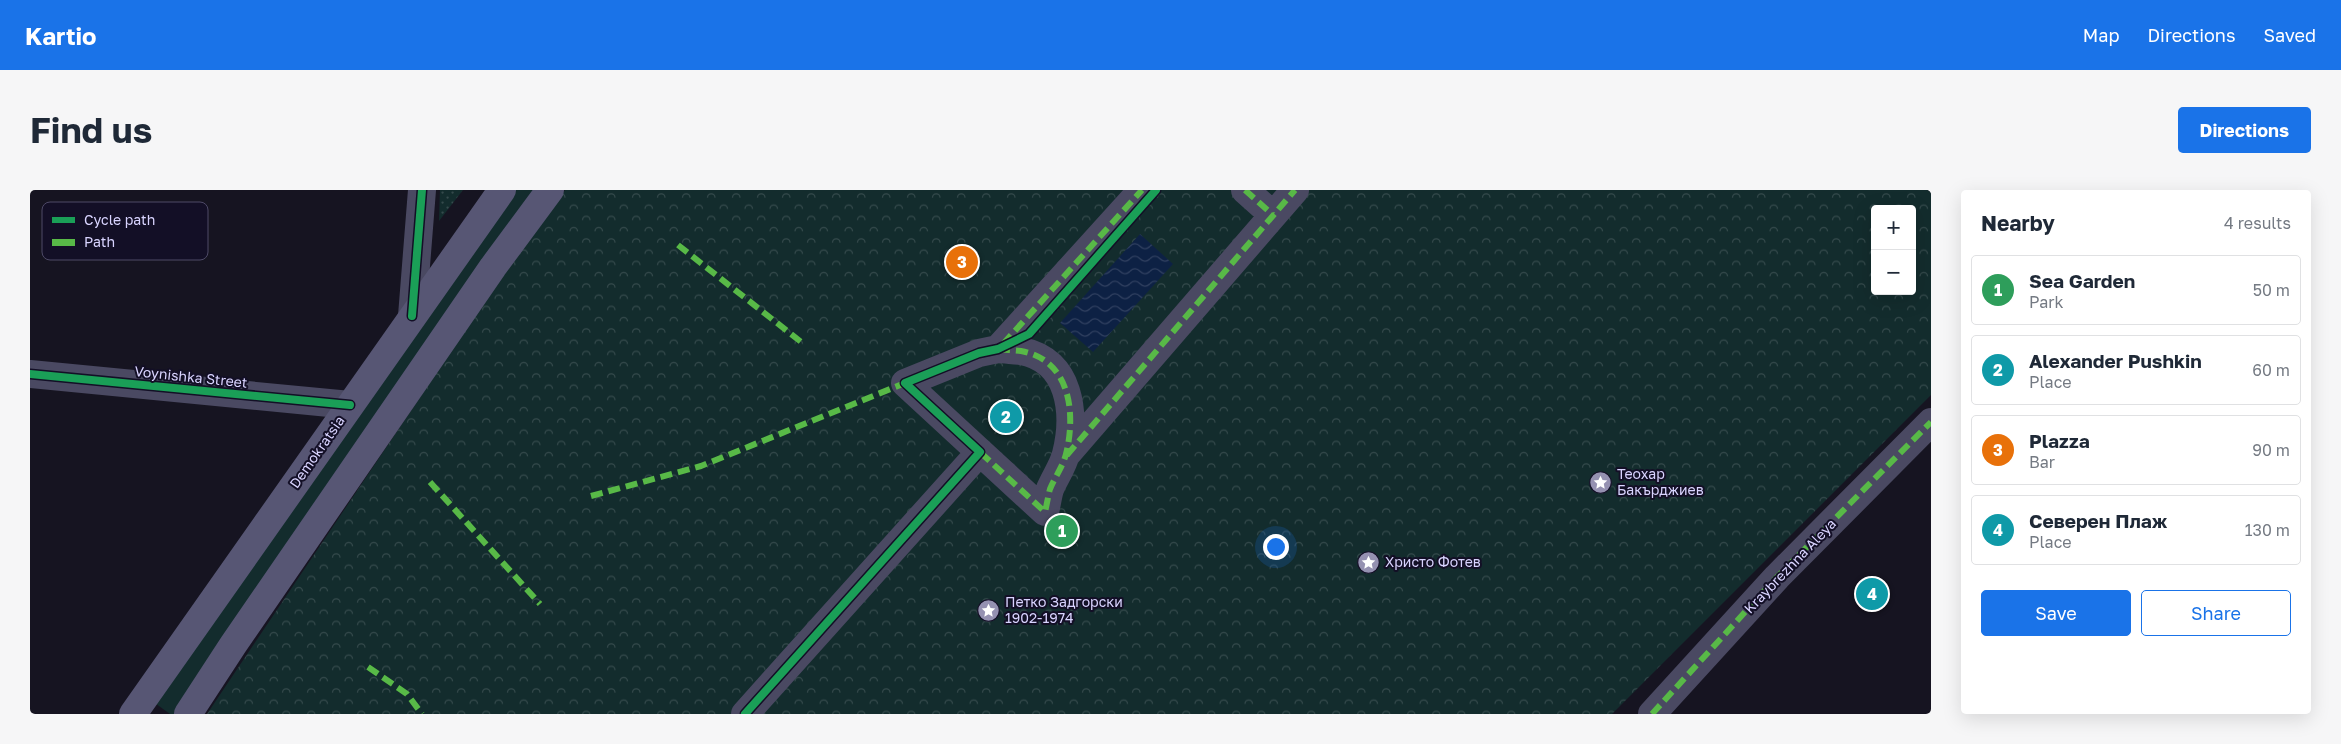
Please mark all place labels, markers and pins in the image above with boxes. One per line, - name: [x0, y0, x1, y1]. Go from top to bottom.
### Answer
- pin: 3: [946, 243, 978, 281]
- pin: 2: [990, 398, 1022, 436]
- place label: Теохар Бакърджиев: [1617, 465, 1704, 498]
- place icon: Теохар Бакърджиев: [1589, 470, 1613, 494]
- pin: 1: [1046, 512, 1078, 550]
- place icon: Христо Фотев: [1357, 550, 1381, 574]
- place label: Христо Фотев: [1385, 553, 1481, 570]
- pin: 4: [1856, 575, 1888, 613]
- place label: Петко Задгорски 1902-1974: [1005, 593, 1123, 626]
- place icon: Петко Задгорски 1902-1974: [977, 598, 1001, 622]

